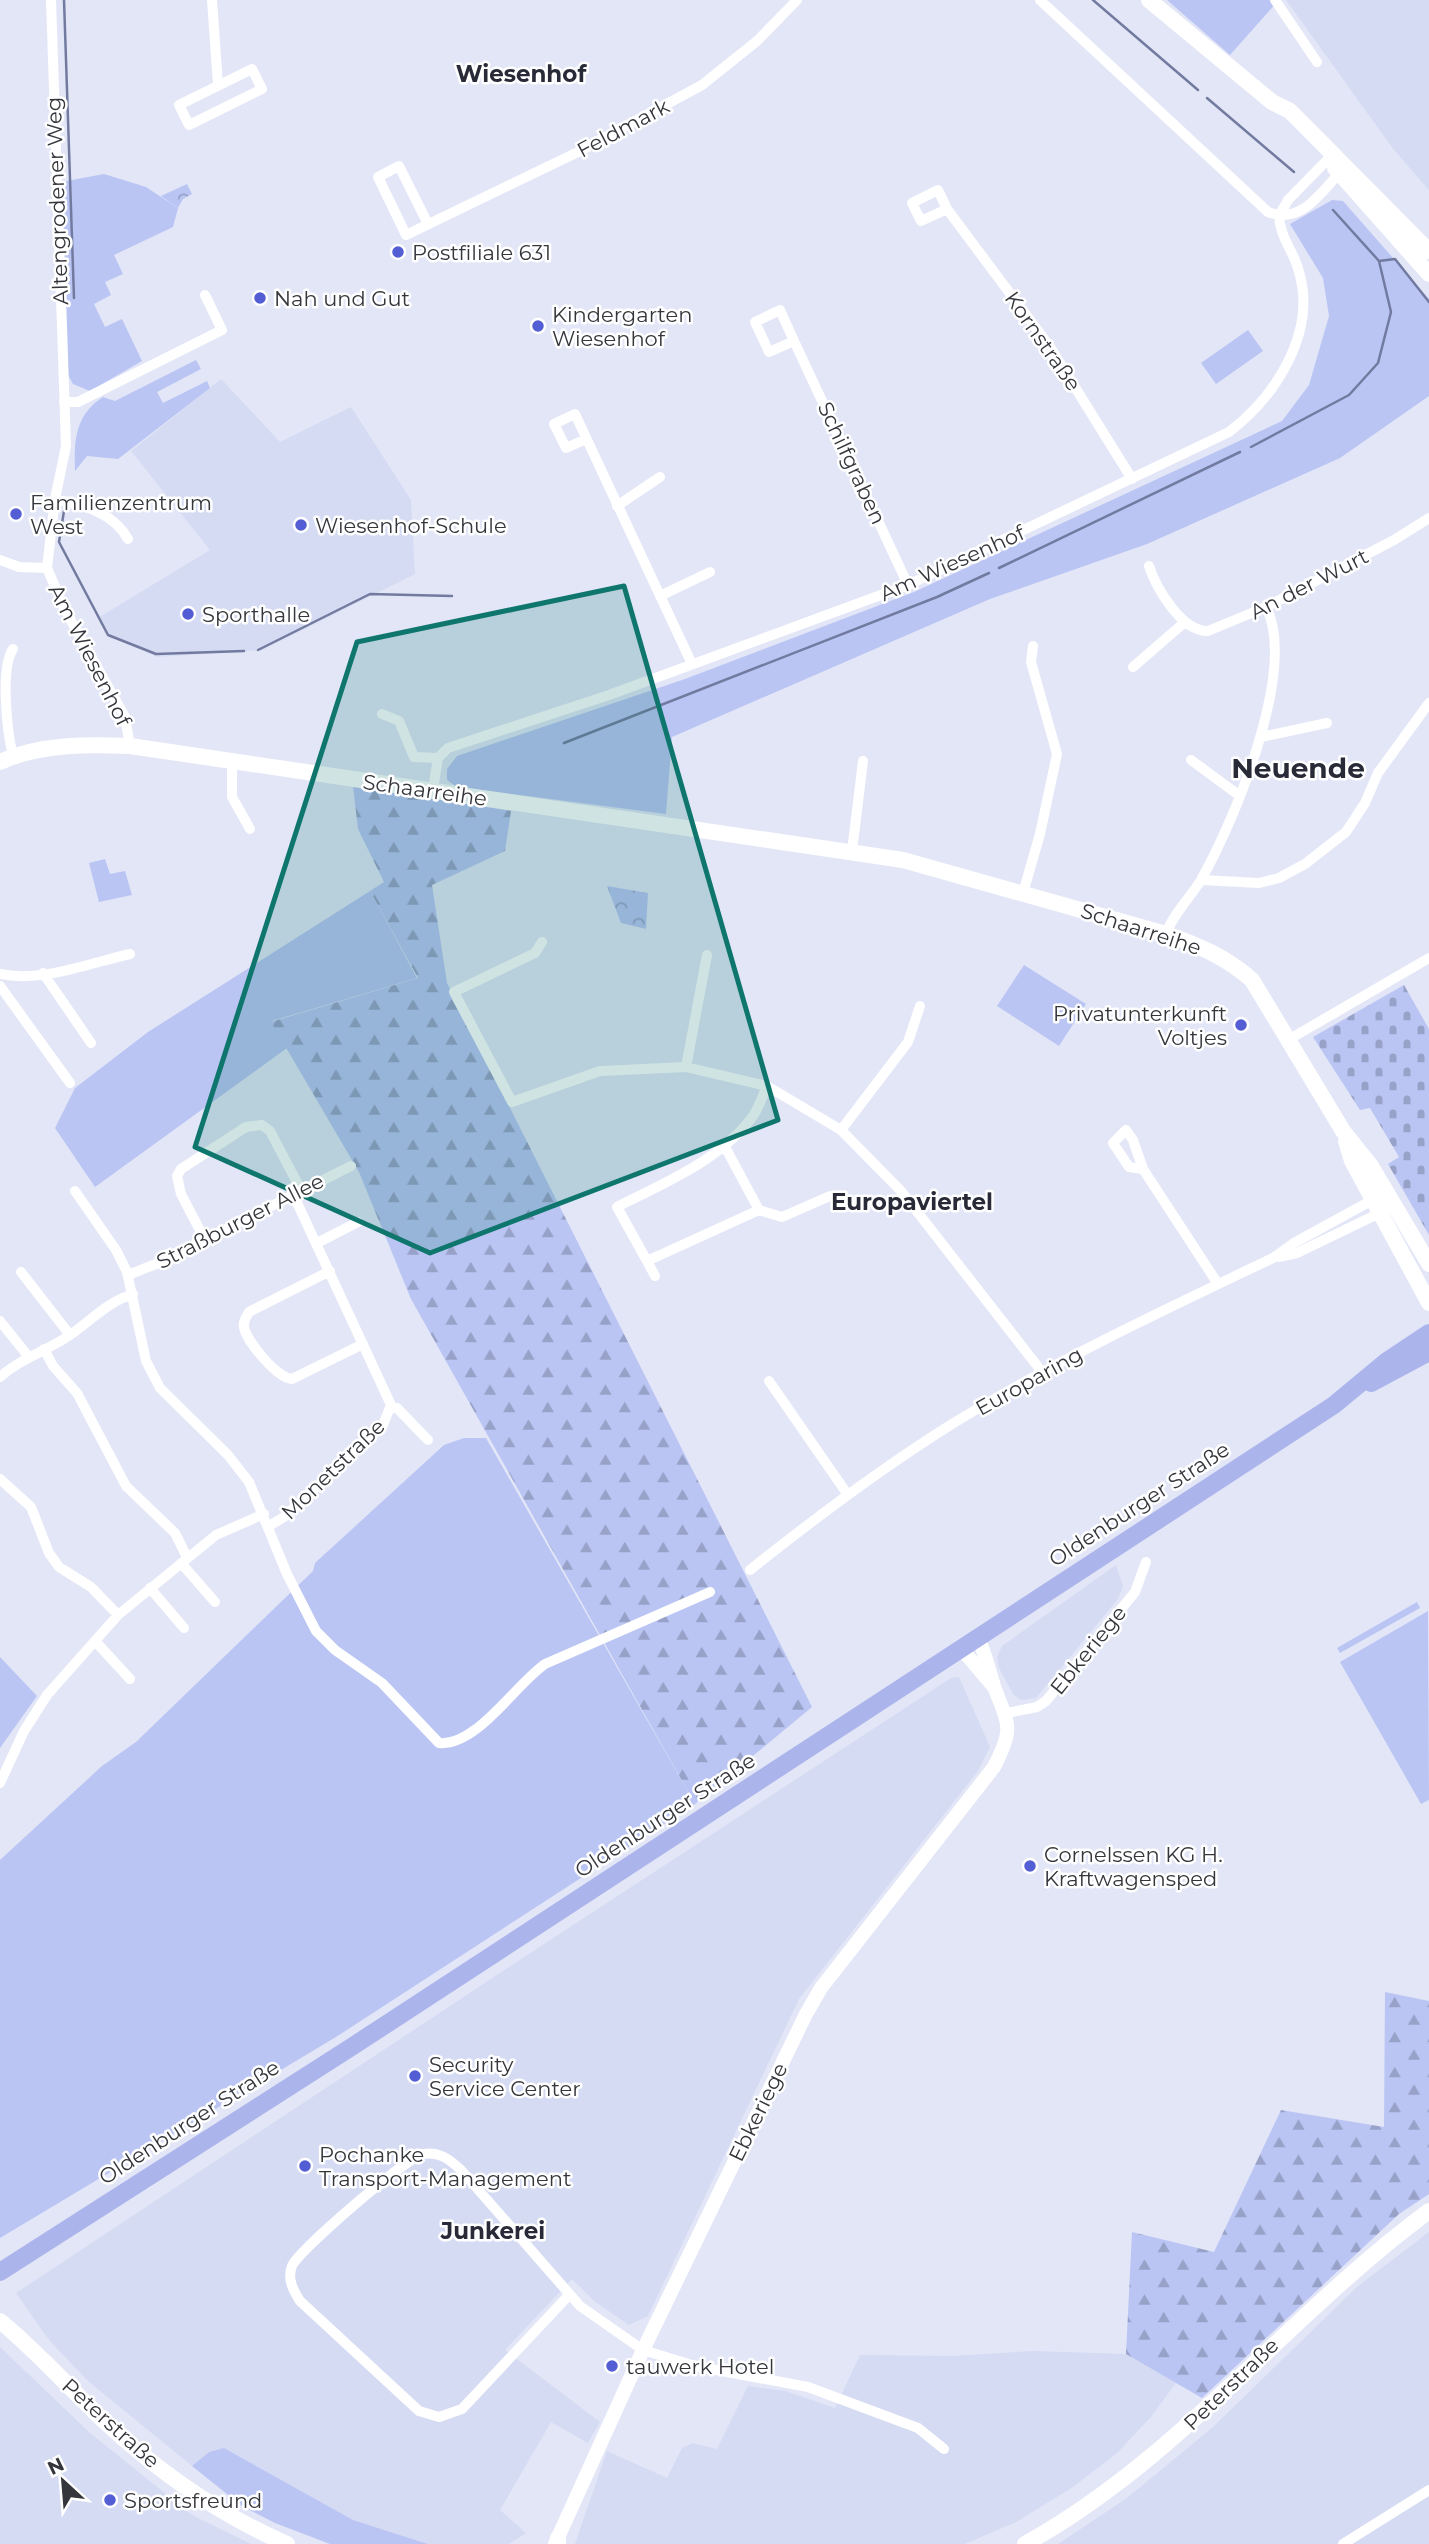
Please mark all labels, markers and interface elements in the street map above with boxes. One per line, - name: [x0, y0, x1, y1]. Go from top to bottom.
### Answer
- district label: Wiesenhof: [456, 60, 587, 88]
- street label: Feldmark: [573, 93, 674, 163]
- street label: Altengrodener Weg: [41, 97, 73, 305]
- place label: Postfiliale 631: [412, 240, 551, 265]
- marker: Postfiliale 631: [390, 244, 406, 260]
- place label: Nah und Gut: [274, 286, 410, 311]
- street label: Kornstraße: [1000, 287, 1086, 395]
- marker: Nah und Gut: [252, 290, 268, 306]
- place label: Kindergarten Wiesenhof: [552, 302, 692, 351]
- marker: Kindergarten Wiesenhof: [530, 318, 546, 334]
- street label: Schilfgraben: [813, 398, 891, 528]
- place label: Familienzentrum West: [30, 490, 212, 539]
- marker: Familienzentrum West: [8, 506, 24, 522]
- place label: Wiesenhof-Schule: [315, 513, 507, 538]
- marker: Wiesenhof-Schule: [293, 517, 309, 533]
- street label: Am Wiesenhof: [876, 520, 1029, 606]
- street label: An der Wurt: [1246, 543, 1372, 625]
- street label: Am Wiesenhof: [44, 580, 137, 731]
- place label: Sporthalle: [202, 602, 310, 627]
- marker: Sporthalle: [180, 606, 196, 622]
- district label: Neuende: [1231, 751, 1365, 785]
- street label: Schaarreihe: [361, 769, 489, 811]
- street label: Schaarreihe: [1078, 898, 1204, 960]
- place label: Privatunterkunft Voltjes: [1053, 1001, 1227, 1050]
- marker: Privatunterkunft Voltjes: [1233, 1017, 1249, 1033]
- street label: Straßburger Allee: [152, 1168, 328, 1274]
- district label: Europaviertel: [831, 1188, 993, 1216]
- street label: Europaring: [971, 1341, 1087, 1421]
- street label: Monetstraße: [276, 1413, 390, 1525]
- street label: Oldenburger Straße: [1044, 1436, 1234, 1572]
- street label: Ebkeriege: [1045, 1601, 1131, 1699]
- street label: Oldenburger Straße: [570, 1747, 760, 1883]
- place label: Cornelssen KG H. Kraftwagensped: [1044, 1842, 1223, 1891]
- marker: Cornelssen KG H. Kraftwagensped: [1022, 1858, 1038, 1874]
- place label: Security Service Center: [429, 2052, 581, 2101]
- street label: Oldenburger Straße: [94, 2054, 284, 2190]
- street label: Ebkeriege: [723, 2059, 793, 2165]
- marker: Security Service Center: [407, 2068, 423, 2084]
- place label: Pochanke Transport-Management: [319, 2142, 571, 2191]
- marker: Pochanke Transport-Management: [297, 2158, 313, 2174]
- district label: Junkerei: [440, 2217, 545, 2245]
- street label: Peterstraße: [1178, 2333, 1284, 2435]
- place label: tauwerk Hotel: [626, 2354, 774, 2379]
- marker: tauwerk Hotel: [604, 2358, 620, 2374]
- street label: Peterstraße: [57, 2373, 165, 2473]
- north arrow: [28, 2446, 98, 2516]
- text: N: [44, 2452, 68, 2480]
- place label: Sportsfreund: [124, 2488, 262, 2513]
- marker: Sportsfreund: [102, 2492, 118, 2508]

